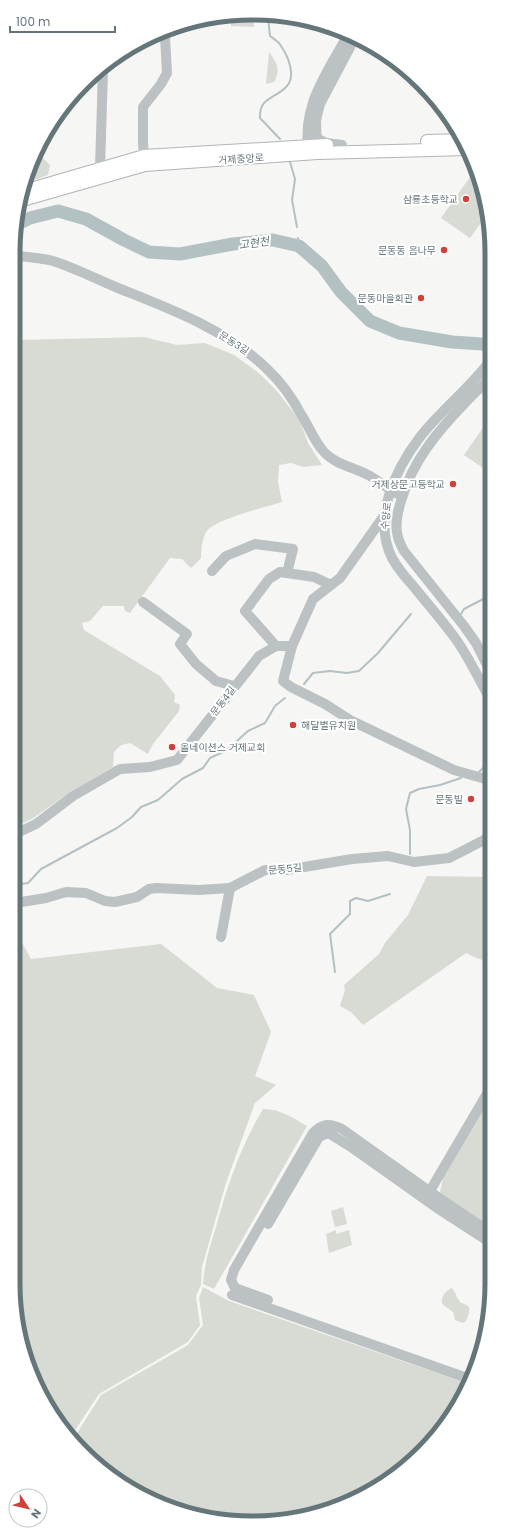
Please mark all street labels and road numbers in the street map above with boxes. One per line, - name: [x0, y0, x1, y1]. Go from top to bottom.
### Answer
- street label: 거제중앙로: [218, 150, 264, 168]
- street label: 문동3길: [216, 328, 252, 358]
- street label: 수양로: [377, 501, 395, 531]
- street label: 문동4길: [207, 683, 239, 719]
- street label: 문동5길: [267, 860, 303, 878]

